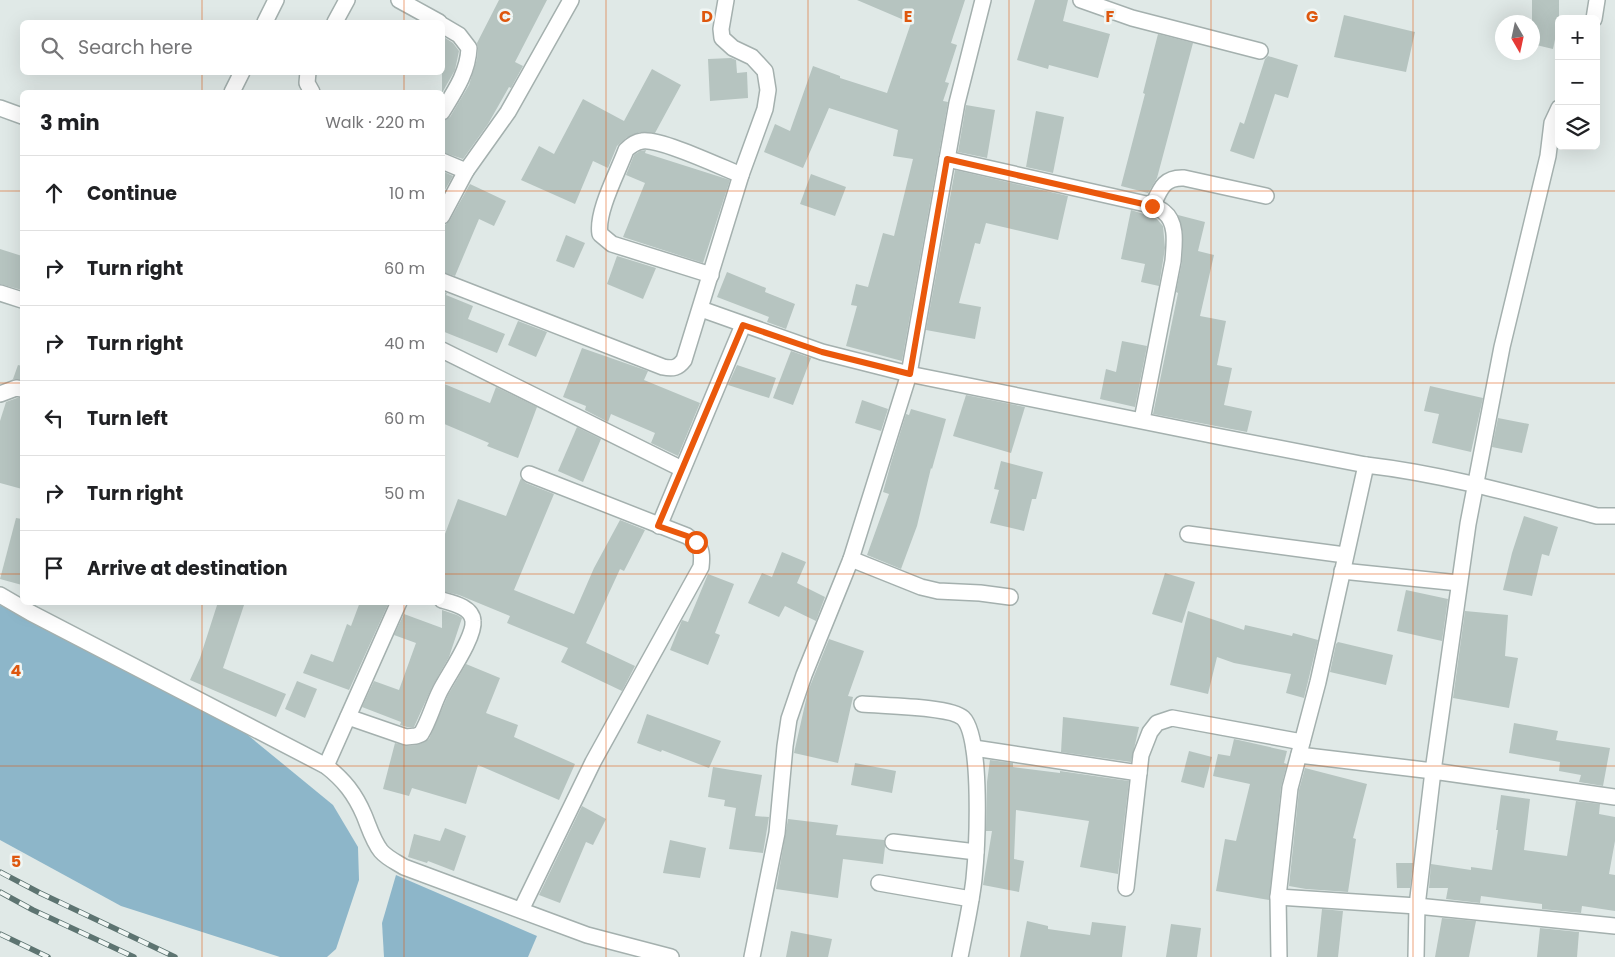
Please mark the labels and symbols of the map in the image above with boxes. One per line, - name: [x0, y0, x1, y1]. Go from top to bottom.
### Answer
- text: C: [499, 5, 511, 28]
- text: D: [701, 5, 713, 28]
- text: E: [904, 5, 912, 28]
- text: F: [1106, 5, 1115, 28]
- text: G: [1306, 5, 1318, 28]
- north arrow: [1495, 15, 1540, 60]
- route end: [1141, 195, 1164, 218]
- route start: [685, 531, 708, 554]
- text: 4: [11, 659, 22, 682]
- text: 5: [11, 850, 21, 873]

